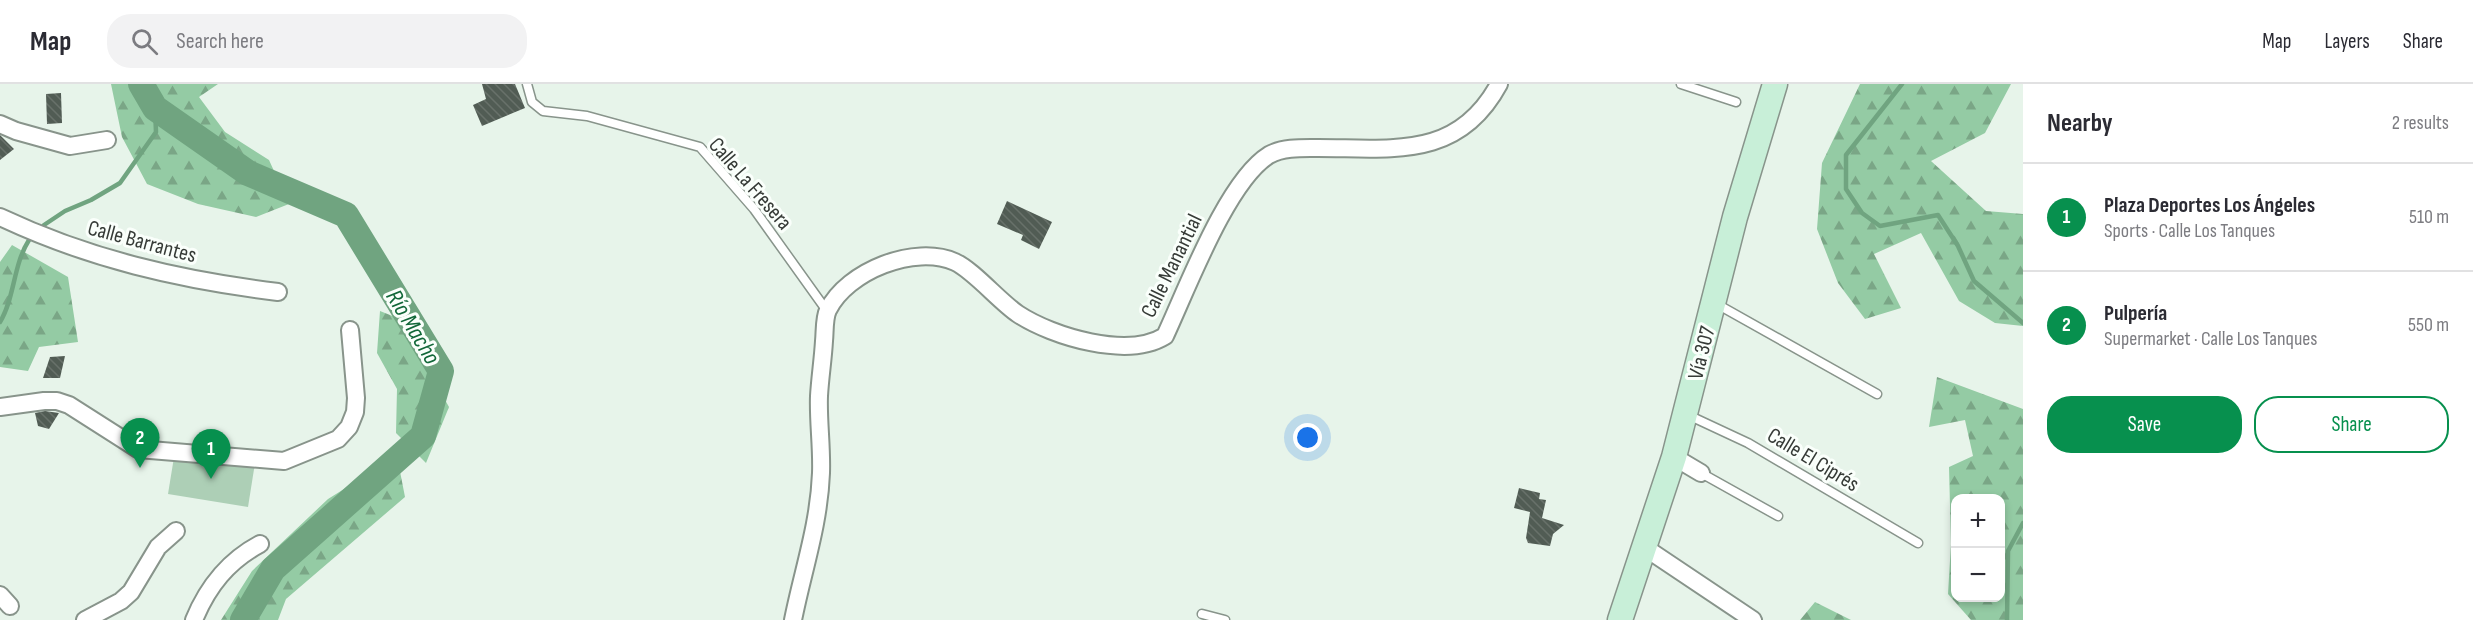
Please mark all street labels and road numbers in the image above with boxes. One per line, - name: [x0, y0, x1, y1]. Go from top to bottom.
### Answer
- street label: Calle La Fresera: [703, 132, 797, 236]
- street label: Calle Manantial: [1135, 210, 1209, 322]
- street label: Calle Barrantes: [85, 215, 199, 269]
- street label: Vía 307: [1682, 323, 1722, 382]
- street label: Calle El Ciprés: [1762, 422, 1864, 498]

